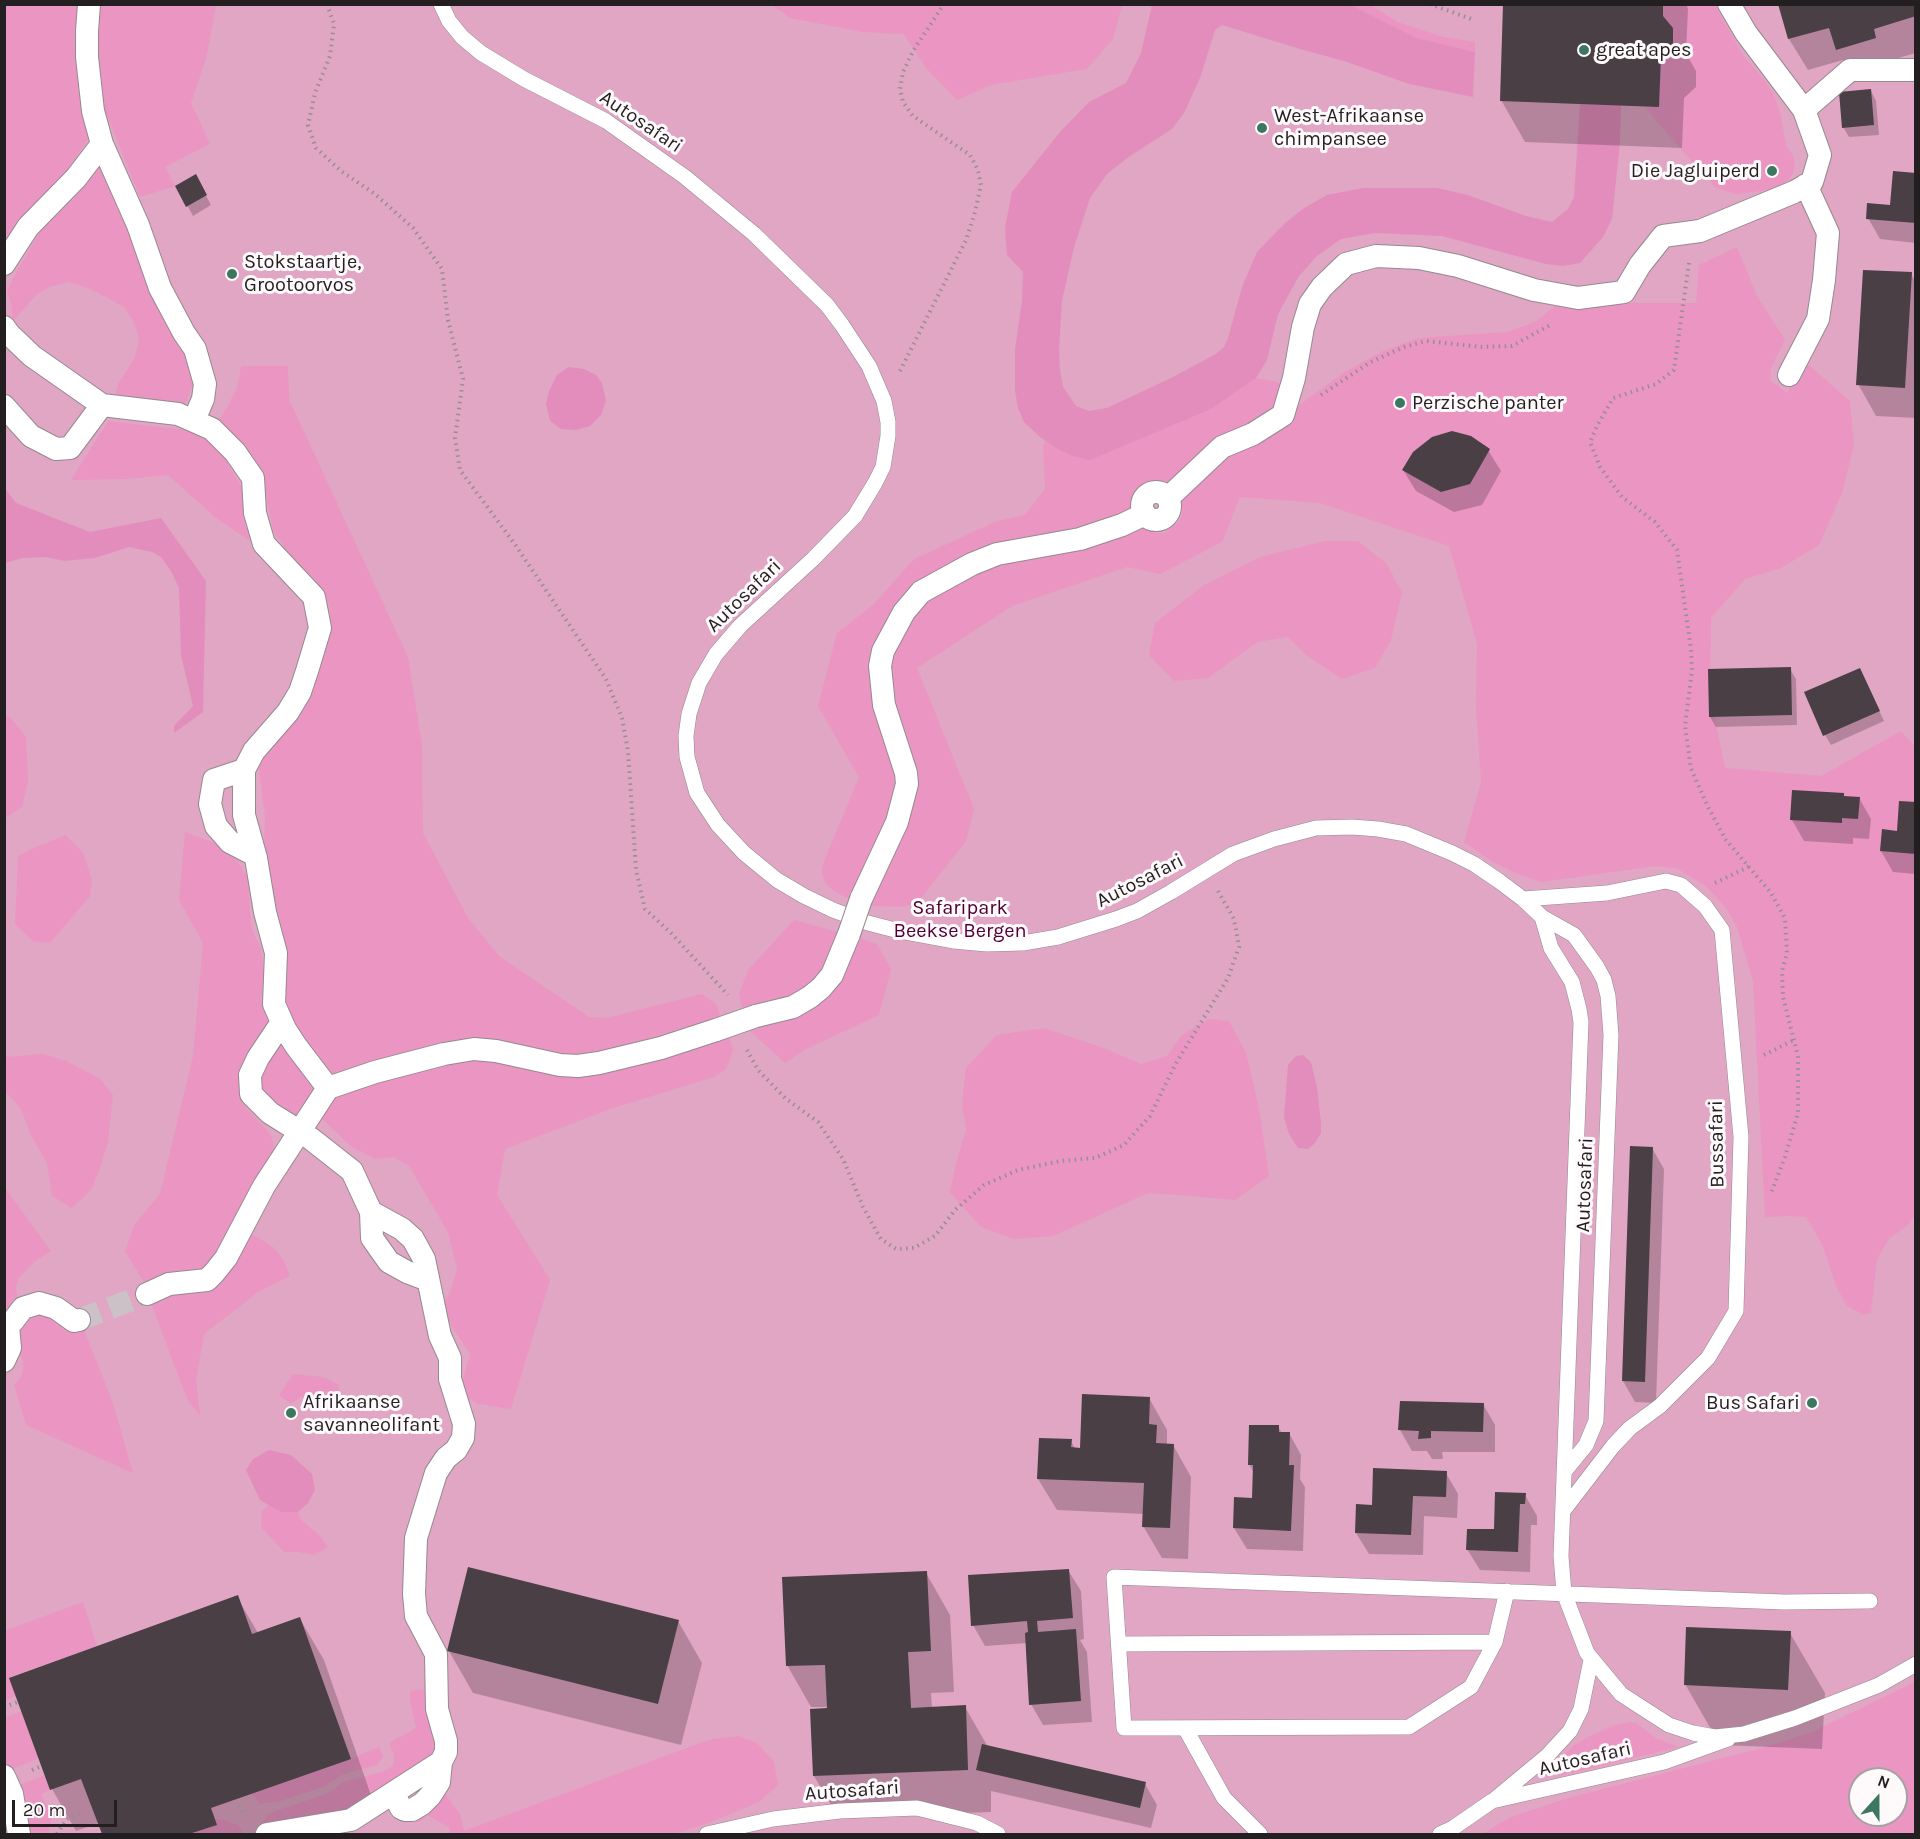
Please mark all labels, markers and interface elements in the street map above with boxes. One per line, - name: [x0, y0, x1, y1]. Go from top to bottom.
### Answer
- place label: great apes: [1596, 38, 1692, 62]
- marker: great apes: [1577, 43, 1591, 57]
- street label: Autosafari: [595, 86, 687, 158]
- place label: West-Afrikaanse chimpansee: [1274, 104, 1424, 151]
- marker: West-Afrikaanse chimpansee: [1255, 121, 1269, 135]
- place label: Die Jagluiperd: [1631, 159, 1760, 183]
- marker: Die Jagluiperd: [1765, 164, 1779, 178]
- place label: Stokstaartje, Grootoorvos: [244, 250, 361, 297]
- marker: Stokstaartje, Grootoorvos: [225, 267, 239, 281]
- place label: Perzische panter: [1412, 391, 1564, 415]
- marker: Perzische panter: [1393, 396, 1407, 410]
- street label: Autosafari: [702, 555, 786, 637]
- street label: Autosafari: [1092, 849, 1188, 913]
- park label: Safaripark Beekse Bergen: [893, 896, 1027, 943]
- street label: Bussafari: [1704, 1100, 1730, 1188]
- street label: Autosafari: [1571, 1137, 1599, 1233]
- place label: Afrikaanse savanneolifant: [303, 1390, 440, 1437]
- place label: Bus Safari: [1706, 1391, 1800, 1415]
- marker: Bus Safari: [1805, 1396, 1819, 1410]
- marker: Afrikaanse savanneolifant: [284, 1406, 298, 1420]
- street label: Autosafari: [1536, 1737, 1634, 1781]
- north arrow: [1848, 1767, 1908, 1827]
- text: N: [1875, 1771, 1893, 1793]
- street label: Autosafari: [804, 1776, 900, 1806]
- scale bar: [15, 1788, 120, 1826]
- text: 20 m: [23, 1799, 65, 1821]

